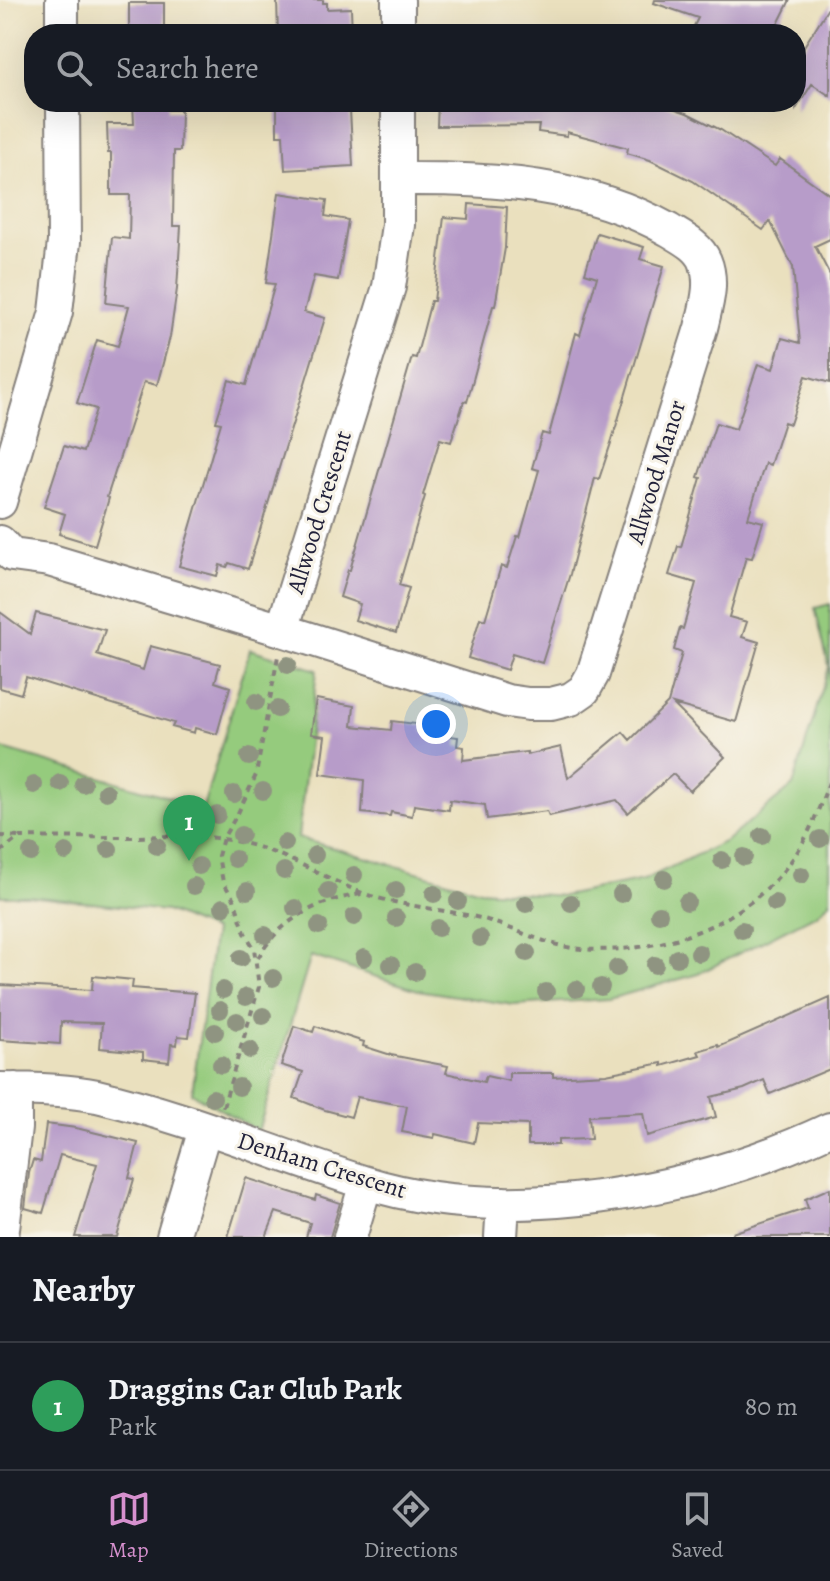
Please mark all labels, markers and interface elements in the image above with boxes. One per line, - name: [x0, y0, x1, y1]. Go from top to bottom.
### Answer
- search box: [24, 24, 806, 112]
- icon: search: [52, 46, 96, 90]
- text: Search here: [116, 48, 259, 88]
- street label: Allwood Manor: [619, 396, 693, 549]
- street label: Allwood Crescent: [279, 427, 359, 598]
- your location: [416, 704, 456, 744]
- pin: 1: [163, 795, 215, 861]
- street label: Denham Crescent: [234, 1124, 410, 1206]
- text: Nearby: [32, 1266, 135, 1313]
- text: Draggins Car Club Park: [108, 1369, 402, 1409]
- text: 1: [53, 1389, 63, 1424]
- text: 80 m: [745, 1389, 798, 1424]
- text: Park: [108, 1409, 157, 1444]
- tab: Map: [107, 1487, 151, 1565]
- tab: Directions: [364, 1487, 458, 1565]
- tab: Saved: [671, 1487, 723, 1565]

